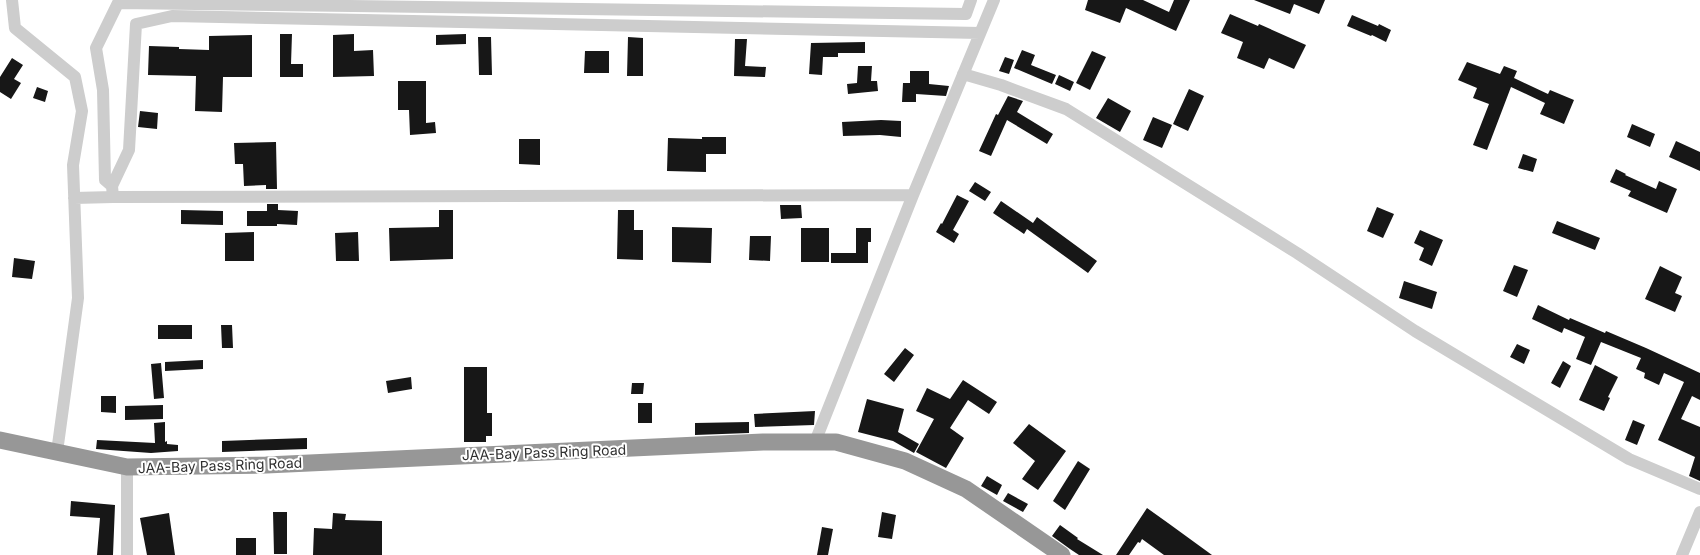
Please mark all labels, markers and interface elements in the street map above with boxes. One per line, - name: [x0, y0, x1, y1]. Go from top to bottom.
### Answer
- street label: JAA-Bay Pass Ring Road: [462, 441, 626, 463]
- street label: JAA-Bay Pass Ring Road: [138, 454, 302, 476]

